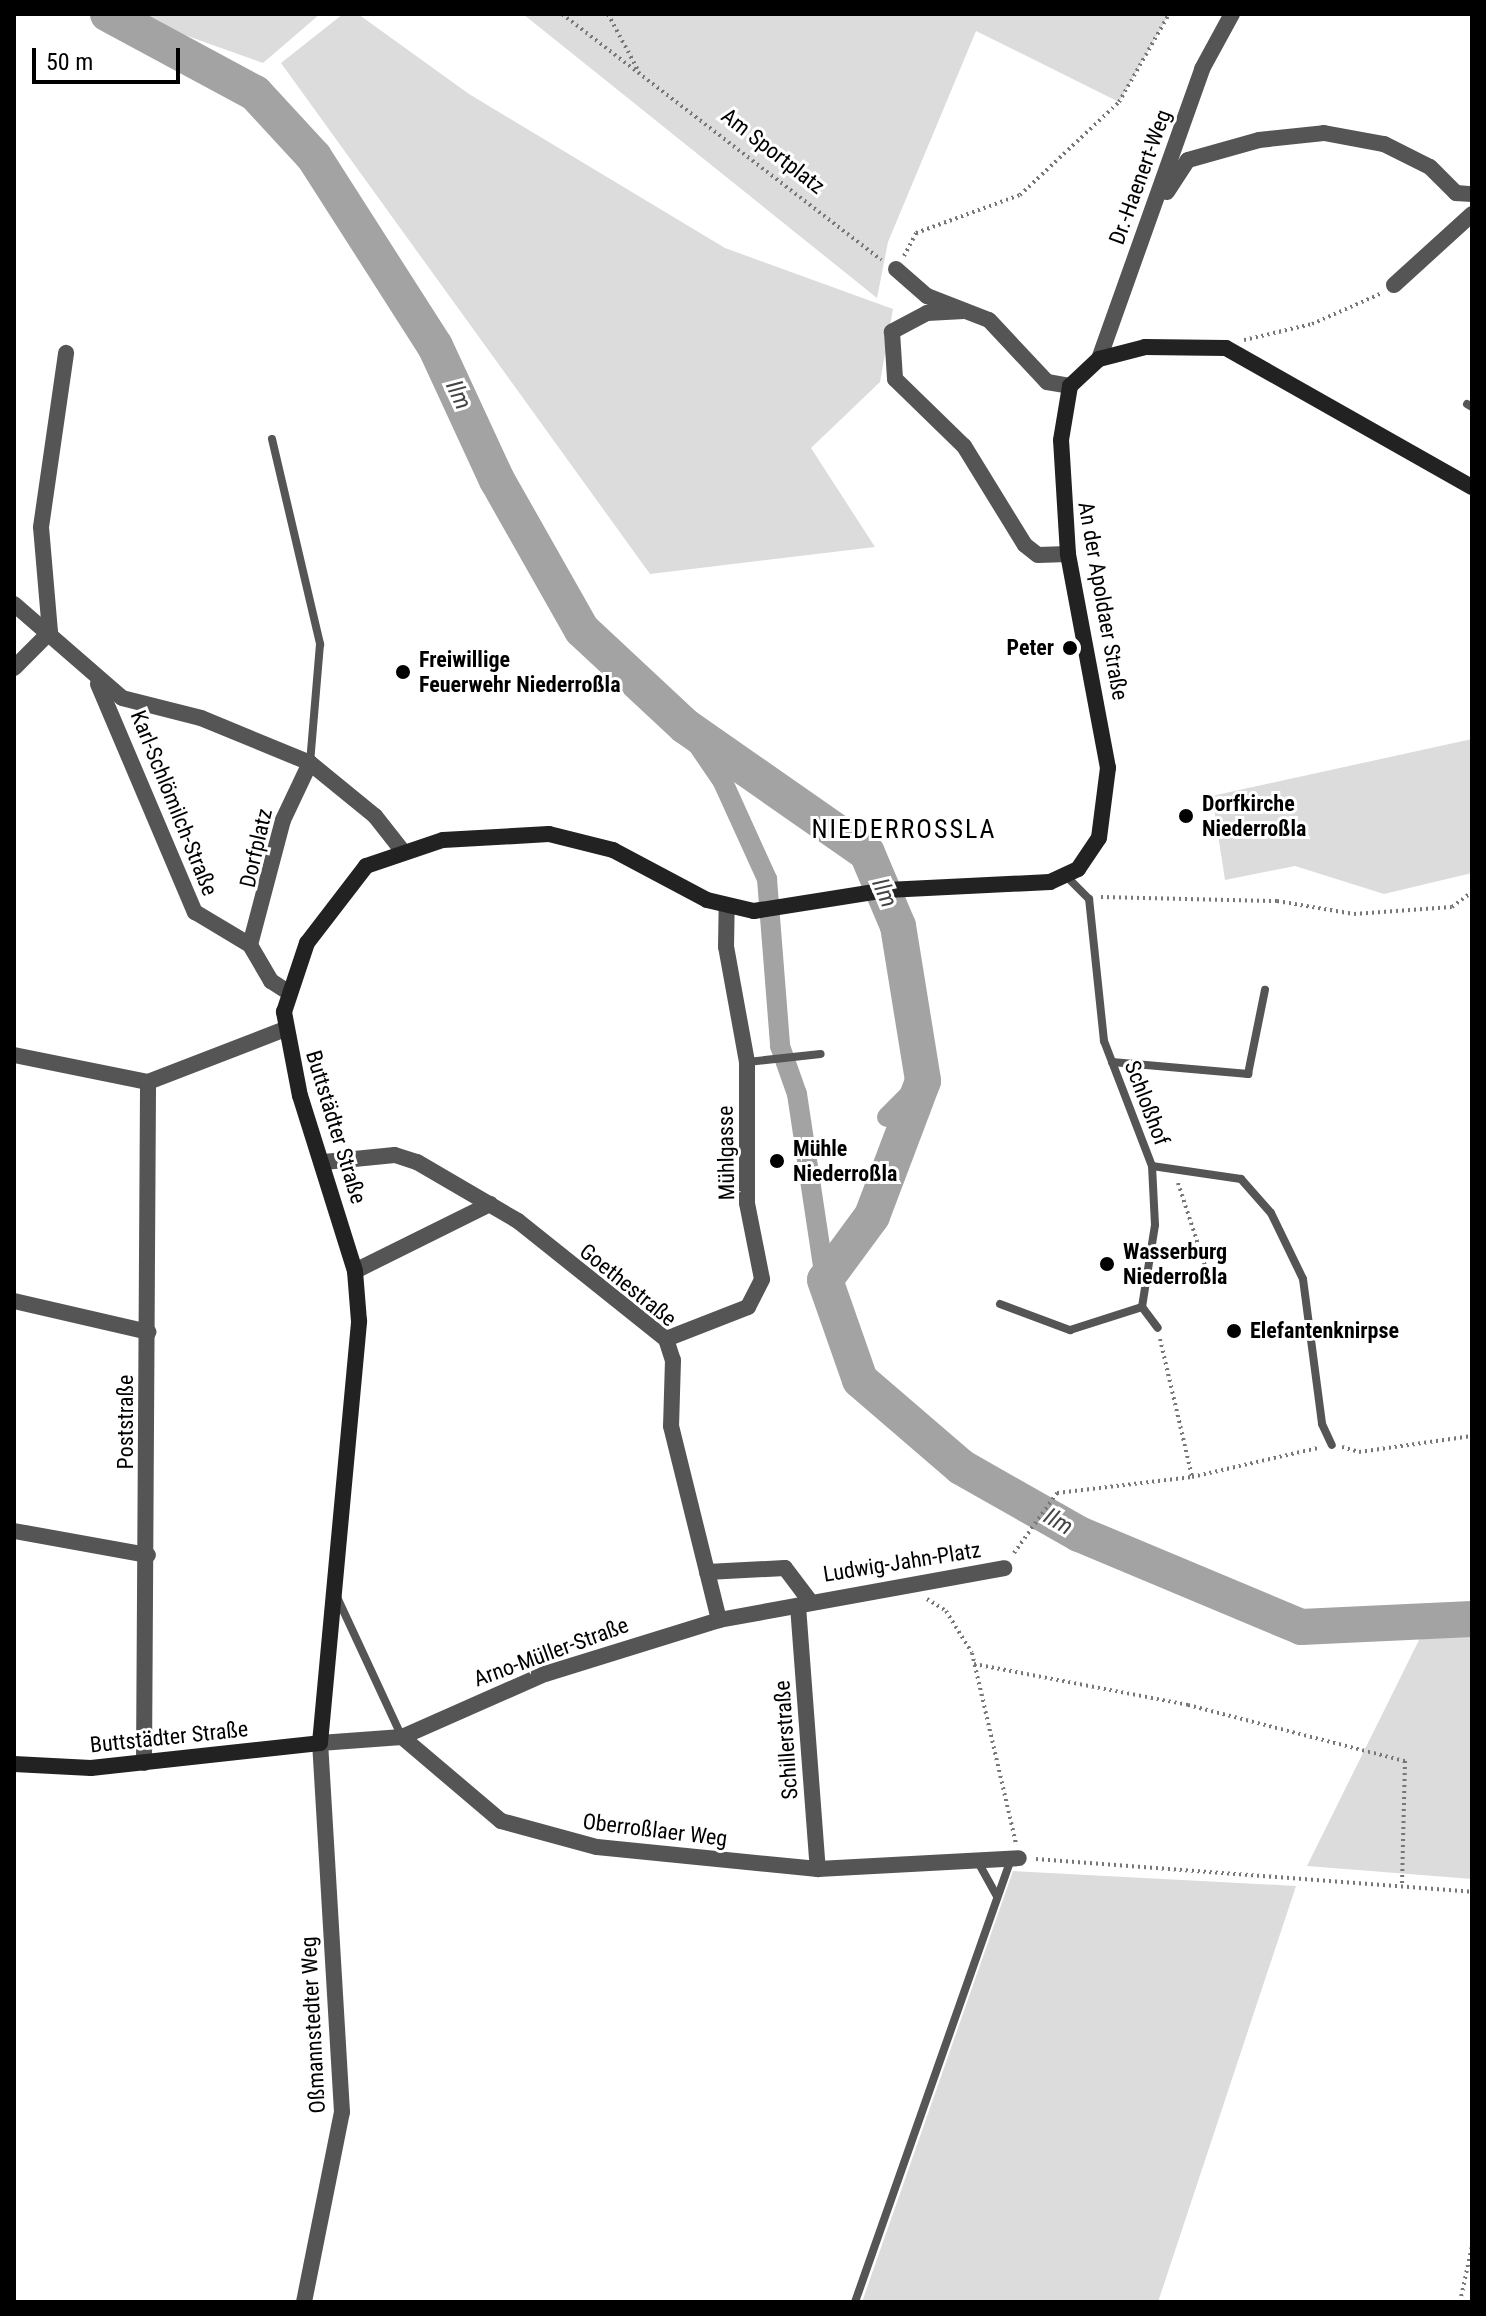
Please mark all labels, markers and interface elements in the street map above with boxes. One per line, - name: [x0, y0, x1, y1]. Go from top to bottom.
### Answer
- scale bar: [36, 32, 184, 82]
- text: 50 m: [46, 48, 93, 76]
- street label: Am Sportplatz: [716, 102, 830, 200]
- street label: Dr.-Haenert-Weg: [1103, 106, 1177, 248]
- water label: Ilm: [439, 376, 477, 414]
- street label: An der Apoldaer Straße: [1073, 500, 1133, 702]
- place label: Peter: [1007, 635, 1054, 661]
- marker: Peter: [1061, 639, 1079, 657]
- place label: Freiwillige Feuerwehr Niederroßla: [419, 646, 621, 698]
- marker: Freiwillige Feuerwehr Niederroßla: [394, 663, 412, 681]
- street label: Karl-Schlömilch-Straße: [125, 707, 223, 899]
- place label: Dorfkirche Niederroßla: [1202, 790, 1306, 842]
- street label: Dorfplatz: [234, 806, 278, 890]
- marker: Dorfkirche Niederroßla: [1177, 807, 1195, 825]
- district label: NIEDERROSSLA: [811, 814, 997, 846]
- water label: Ilm: [865, 874, 903, 912]
- street label: Buttstädter Straße: [300, 1047, 372, 1207]
- street label: Schloßhof: [1119, 1057, 1175, 1149]
- street label: Mühlgasse: [712, 1105, 740, 1201]
- place label: Mühle Niederroßla: [793, 1135, 897, 1186]
- marker: Mühle Niederroßla: [768, 1152, 786, 1170]
- street label: Goethestraße: [574, 1238, 682, 1332]
- place label: Wasserburg Niederroßla: [1123, 1238, 1227, 1290]
- marker: Wasserburg Niederroßla: [1098, 1255, 1116, 1273]
- place label: Elefantenknirpse: [1250, 1318, 1399, 1344]
- marker: Elefantenknirpse: [1225, 1322, 1243, 1340]
- street label: Poststraße: [113, 1375, 139, 1469]
- water label: Ilm: [1038, 1502, 1078, 1542]
- street label: Ludwig-Jahn-Platz: [821, 1537, 983, 1587]
- street label: Arno-Müller-Straße: [470, 1612, 632, 1692]
- street label: Schillerstraße: [769, 1679, 803, 1801]
- street label: Buttstädter Straße: [89, 1716, 249, 1758]
- street label: Oberroßlaer Weg: [581, 1808, 729, 1852]
- street label: Oßmannstedter Weg: [295, 1936, 331, 2114]

